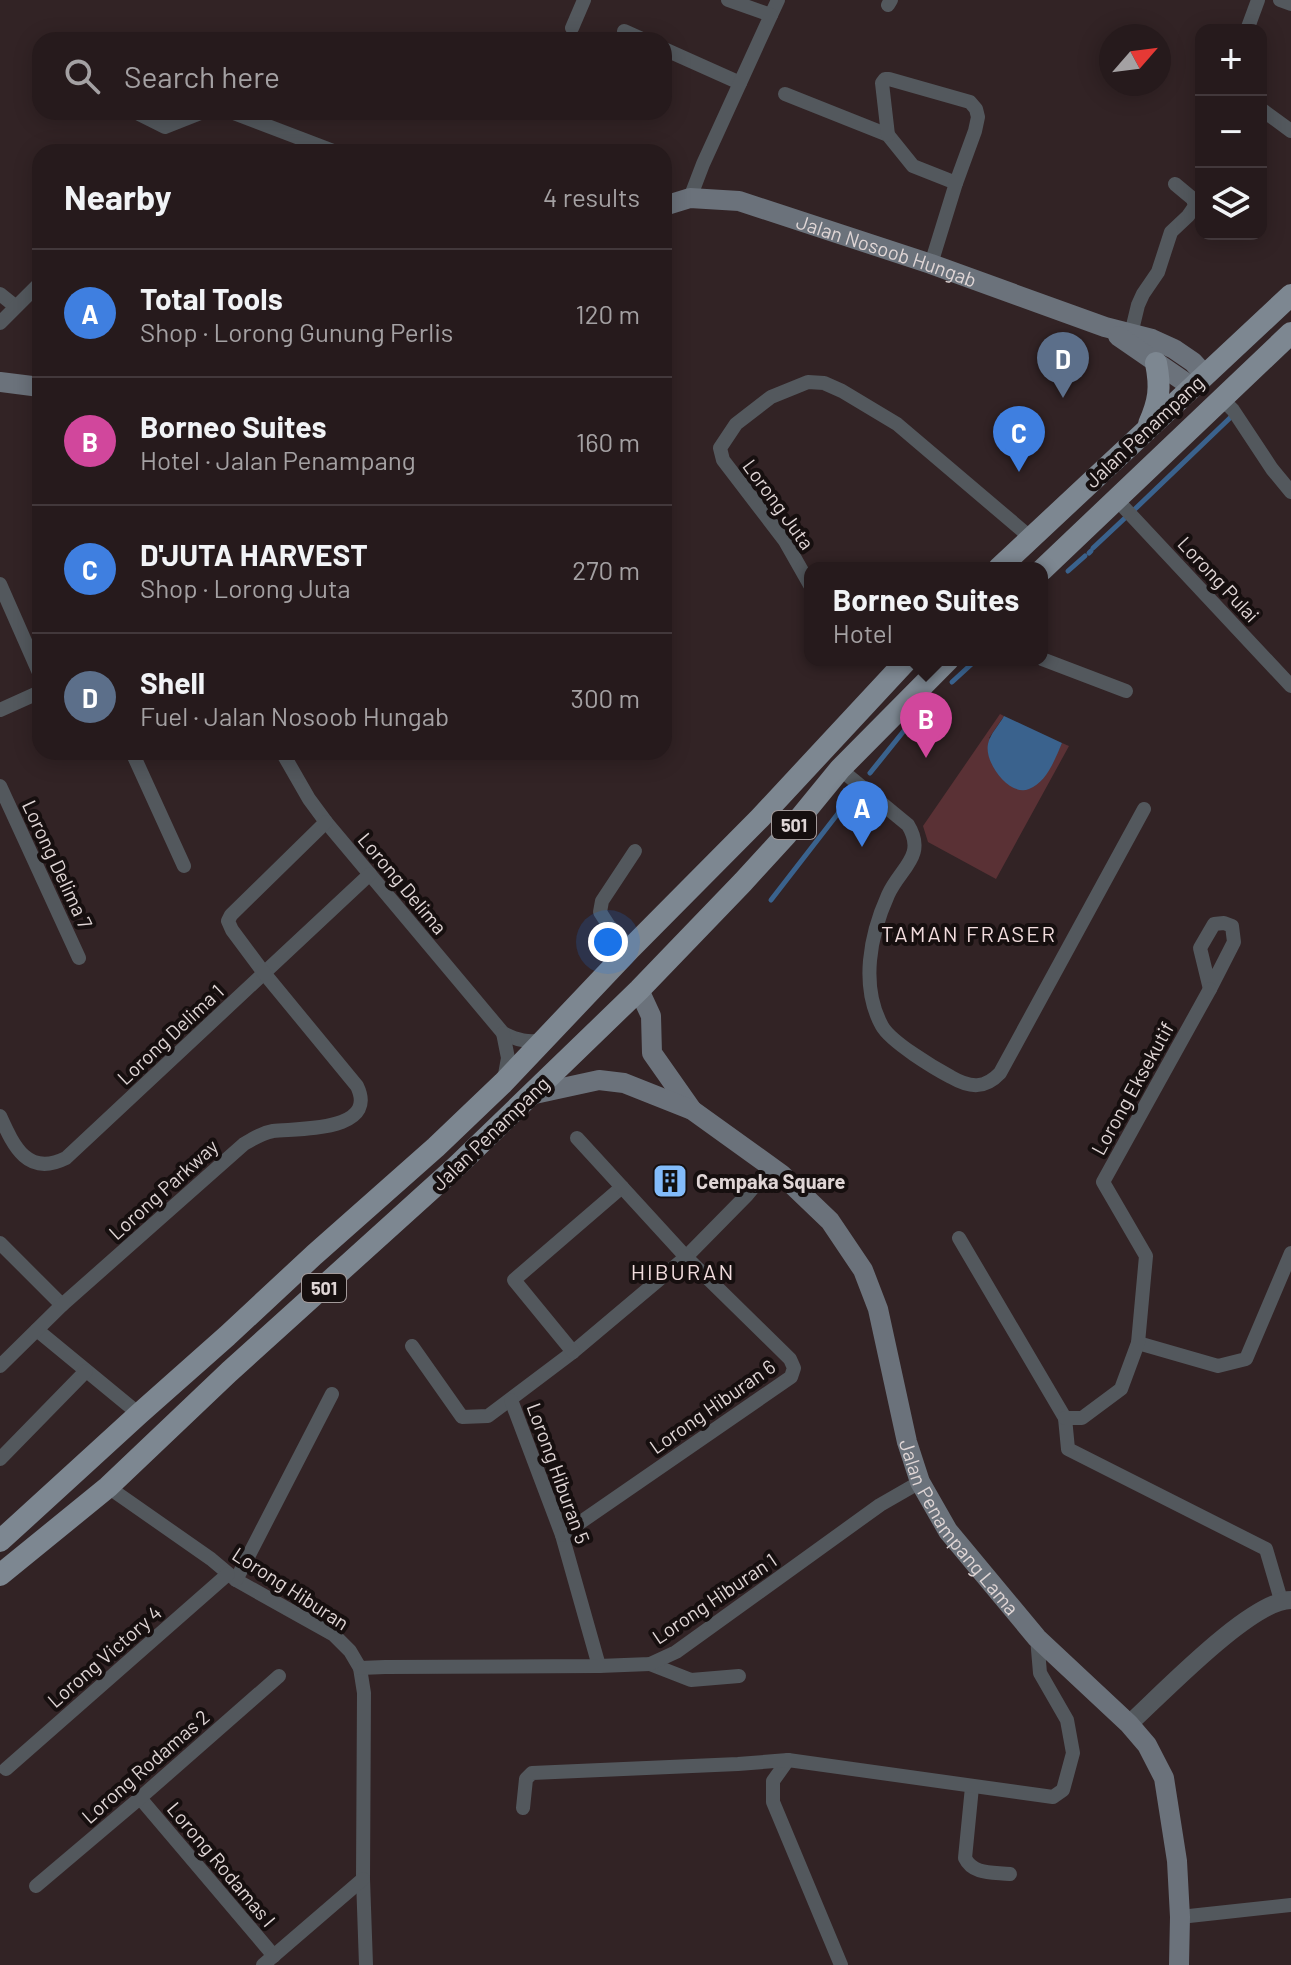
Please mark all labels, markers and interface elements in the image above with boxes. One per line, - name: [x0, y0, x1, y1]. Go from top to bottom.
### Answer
- north arrow: [1099, 24, 1171, 96]
- map controls: [1195, 24, 1267, 240]
- button: +: [1195, 24, 1267, 96]
- search box: [32, 32, 672, 120]
- icon: search: [60, 54, 104, 98]
- text: Search here: [124, 58, 280, 94]
- button: −: [1195, 96, 1267, 168]
- button: layers: [1195, 168, 1267, 240]
- text: Nearby: [64, 176, 172, 217]
- text: 4 results: [543, 181, 640, 212]
- street label: Jalan Nosoob Hungab: [794, 209, 980, 292]
- text: Total Tools: [140, 280, 283, 316]
- text: A: [81, 298, 99, 329]
- text: 120 m: [576, 298, 640, 329]
- text: Shop · Lorong Gunung Perlis: [140, 316, 453, 347]
- pin: D: [1037, 332, 1089, 398]
- street label: Jalan Penampang: [1080, 370, 1208, 492]
- pin: C: [993, 406, 1045, 472]
- text: Borneo Suites: [140, 408, 326, 444]
- text: B: [82, 426, 98, 457]
- text: 160 m: [576, 426, 640, 457]
- text: Hotel · Jalan Penampang: [140, 444, 416, 475]
- street label: Lorong Juta: [738, 454, 820, 554]
- street label: Lorong Pulai: [1173, 531, 1265, 627]
- text: D'JUTA HARVEST: [140, 536, 368, 572]
- text: C: [82, 554, 98, 585]
- text: 270 m: [572, 554, 640, 585]
- popup: [804, 562, 1048, 666]
- text: Shop · Lorong Juta: [140, 572, 351, 603]
- text: Borneo Suites: [833, 581, 1019, 617]
- text: Hotel: [833, 617, 893, 648]
- text: Shell: [140, 664, 205, 700]
- text: D: [82, 682, 98, 713]
- text: 300 m: [571, 682, 640, 713]
- pin: B: [900, 692, 952, 758]
- text: Fuel · Jalan Nosoob Hungab: [140, 700, 449, 731]
- pin: A: [836, 781, 888, 847]
- street label: Lorong Delima 7: [18, 796, 98, 932]
- road number: 501: [772, 811, 816, 839]
- street label: Lorong Delima: [354, 827, 452, 939]
- district label: TAMAN FRASER: [881, 920, 1057, 946]
- your location: [588, 922, 628, 962]
- street label: Lorong Delima 1: [112, 979, 228, 1089]
- street label: Lorong Eksekutif: [1086, 1017, 1178, 1159]
- street label: Jalan Penampang: [426, 1071, 554, 1195]
- street label: Lorong Parkway: [103, 1134, 223, 1244]
- building icon: Cempaka Square: [651, 1162, 689, 1200]
- place label: Cempaka Square: [696, 1169, 846, 1193]
- district label: HIBURAN: [631, 1258, 735, 1284]
- road number: 501: [302, 1274, 346, 1302]
- street label: Lorong Hiburan 6: [644, 1354, 780, 1458]
- street label: Lorong Hiburan 5: [522, 1399, 596, 1547]
- street label: Jalan Penampang Lama: [895, 1436, 1024, 1620]
- street label: Lorong Hiburan: [228, 1541, 354, 1635]
- street label: Lorong Hiburan 1: [647, 1548, 781, 1648]
- street label: Lorong Victory 4: [42, 1600, 166, 1712]
- street label: Lorong Rodamas 2: [76, 1704, 214, 1828]
- street label: Lorong Rodamas I: [163, 1797, 281, 1931]

